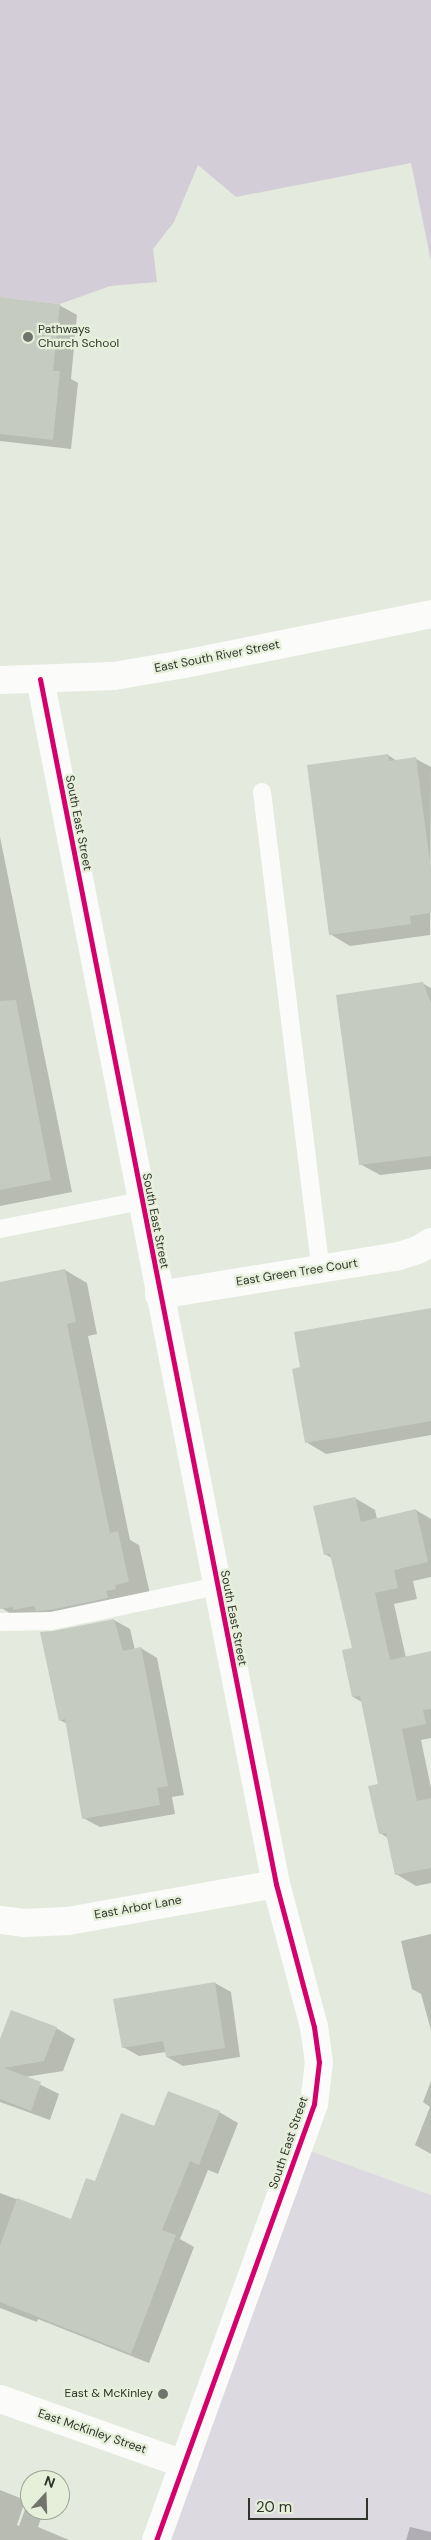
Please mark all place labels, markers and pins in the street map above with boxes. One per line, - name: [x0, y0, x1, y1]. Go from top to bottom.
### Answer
- place label: Pathways Church School: [38, 323, 119, 351]
- marker: Pathways Church School: [22, 331, 34, 343]
- place label: East & McKinley: [64, 2387, 153, 2401]
- marker: East & McKinley: [157, 2388, 169, 2400]

